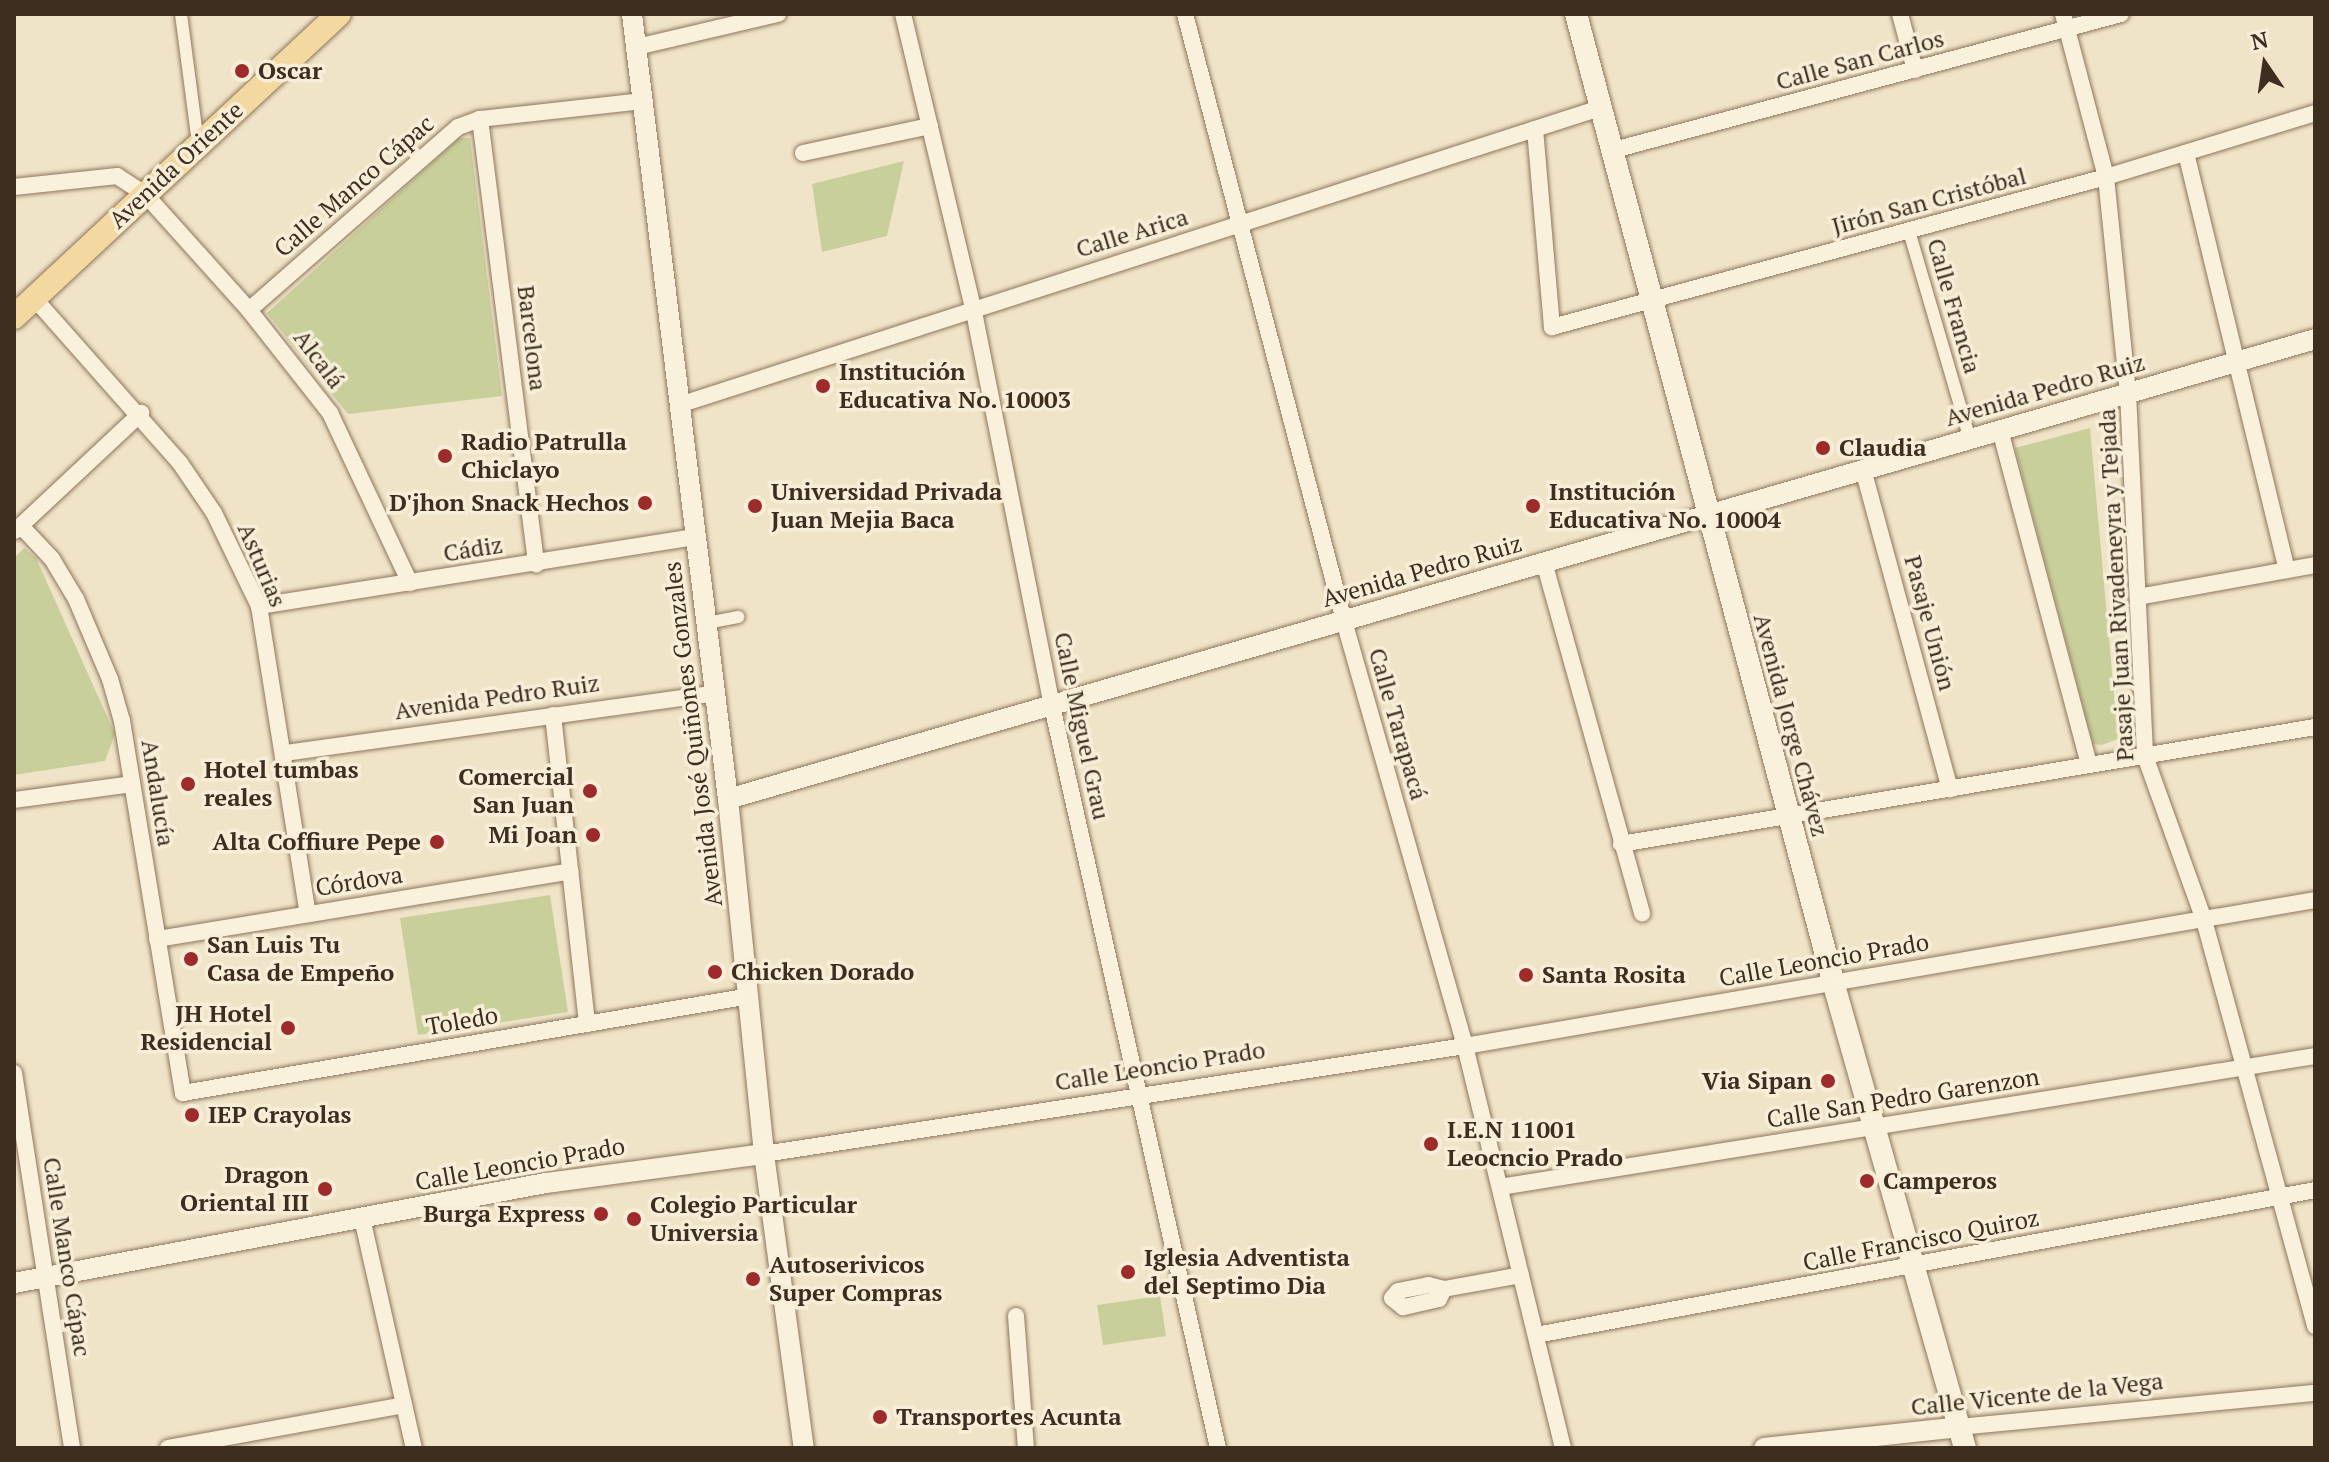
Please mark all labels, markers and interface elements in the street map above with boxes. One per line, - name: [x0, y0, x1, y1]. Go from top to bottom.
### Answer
- street label: Calle San Carlos: [1773, 24, 1947, 96]
- north arrow: [2225, 24, 2305, 104]
- text: N: [2248, 24, 2271, 56]
- place label: Oscar: [258, 57, 322, 85]
- marker: Oscar: [233, 62, 251, 80]
- street label: Avenida Oriente: [103, 96, 249, 234]
- street label: Calle Manco Cápac: [269, 109, 439, 263]
- street label: Jirón San Cristóbal: [1829, 161, 2029, 241]
- street label: Calle Arica: [1072, 202, 1192, 264]
- street label: Calle Francia: [1921, 235, 1987, 377]
- street label: Barcelona: [511, 284, 553, 392]
- street label: Alcalá: [288, 324, 350, 394]
- street label: Avenida Pedro Ruiz: [1942, 348, 2148, 432]
- place label: Institución Educativa No. 10003: [839, 358, 1072, 414]
- marker: Institución Educativa No. 10003: [814, 377, 832, 395]
- street label: Pasaje Juan Rivadeneyra y Tejada: [2092, 408, 2140, 762]
- place label: Radio Patrulla Chiclayo: [461, 428, 627, 484]
- place label: Claudia: [1839, 434, 1927, 462]
- marker: Claudia: [1814, 439, 1832, 457]
- marker: Radio Patrulla Chiclayo: [436, 447, 454, 465]
- place label: Universidad Privada Juan Mejia Baca: [771, 478, 1002, 534]
- place label: Institución Educativa No. 10004: [1549, 478, 1782, 534]
- place label: D'jhon Snack Hechos: [389, 489, 629, 517]
- marker: D'jhon Snack Hechos: [636, 494, 654, 512]
- marker: Universidad Privada Juan Mejia Baca: [746, 497, 764, 515]
- marker: Institución Educativa No. 10004: [1524, 497, 1542, 515]
- street label: Asturias: [231, 519, 293, 611]
- street label: Avenida Pedro Ruiz: [1319, 529, 1525, 613]
- street label: Cádiz: [441, 530, 505, 568]
- street label: Pasaje Unión: [1898, 552, 1962, 694]
- street label: Avenida José Quiñones Gonzales: [658, 560, 728, 908]
- street label: Avenida Jorge Chávez: [1747, 611, 1835, 839]
- street label: Calle Miguel Grau: [1048, 630, 1116, 822]
- street label: Calle Tarapacá: [1363, 645, 1433, 803]
- street label: Avenida Pedro Ruiz: [393, 668, 601, 726]
- street label: Andalucía: [135, 738, 181, 848]
- place label: Hotel tumbas reales: [204, 756, 358, 812]
- place label: Comercial San Juan: [458, 763, 574, 819]
- marker: Hotel tumbas reales: [179, 775, 197, 793]
- marker: Comercial San Juan: [581, 782, 599, 800]
- place label: Mi Joan: [488, 821, 577, 849]
- marker: Mi Joan: [584, 826, 602, 844]
- place label: Alta Coffiure Pepe: [212, 828, 421, 856]
- marker: Alta Coffiure Pepe: [428, 833, 446, 851]
- street label: Córdova: [313, 860, 405, 902]
- street label: Calle Leoncio Prado: [1717, 927, 1931, 993]
- place label: San Luis Tu Casa de Empeño: [207, 931, 394, 987]
- marker: San Luis Tu Casa de Empeño: [182, 950, 200, 968]
- place label: Chicken Dorado: [731, 958, 914, 986]
- place label: Santa Rosita: [1542, 961, 1686, 989]
- marker: Chicken Dorado: [706, 963, 724, 981]
- marker: Santa Rosita: [1517, 966, 1535, 984]
- place label: JH Hotel Residencial: [141, 1000, 272, 1056]
- street label: Toledo: [424, 1001, 500, 1041]
- marker: JH Hotel Residencial: [279, 1019, 297, 1037]
- street label: Calle Leoncio Prado: [1053, 1035, 1267, 1097]
- street label: Calle San Pedro Garenzon: [1765, 1062, 2041, 1134]
- place label: Via Sipan: [1702, 1067, 1812, 1095]
- marker: Via Sipan: [1819, 1072, 1837, 1090]
- place label: IEP Crayolas: [208, 1101, 351, 1129]
- marker: IEP Crayolas: [183, 1106, 201, 1124]
- place label: I.E.N 11001 Leocncio Prado: [1447, 1116, 1623, 1172]
- street label: Calle Leoncio Prado: [413, 1131, 627, 1197]
- marker: I.E.N 11001 Leocncio Prado: [1422, 1135, 1440, 1153]
- street label: Calle Manco Cápac: [37, 1155, 97, 1359]
- place label: Dragon Oriental III: [180, 1161, 309, 1217]
- place label: Camperos: [1883, 1167, 1997, 1195]
- marker: Camperos: [1858, 1172, 1876, 1190]
- marker: Dragon Oriental III: [316, 1180, 334, 1198]
- place label: Colegio Particular Universia: [650, 1191, 857, 1247]
- place label: Burga Express: [423, 1200, 585, 1228]
- street label: Calle Francisco Quiroz: [1801, 1203, 2041, 1277]
- marker: Burga Express: [592, 1205, 610, 1223]
- marker: Colegio Particular Universia: [625, 1210, 643, 1228]
- place label: Iglesia Adventista del Septimo Dia: [1144, 1244, 1350, 1300]
- place label: Autoserivicos Super Compras: [769, 1251, 942, 1307]
- marker: Iglesia Adventista del Septimo Dia: [1119, 1263, 1137, 1281]
- marker: Autoserivicos Super Compras: [744, 1270, 762, 1288]
- street label: Calle Vicente de la Vega: [1909, 1366, 2165, 1422]
- place label: Transportes Acunta: [896, 1403, 1122, 1431]
- marker: Transportes Acunta: [871, 1408, 889, 1426]

